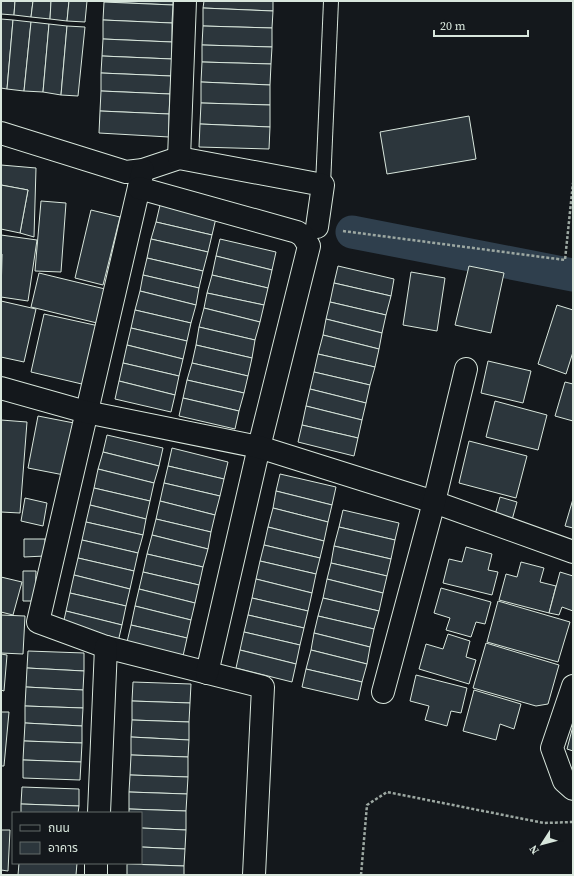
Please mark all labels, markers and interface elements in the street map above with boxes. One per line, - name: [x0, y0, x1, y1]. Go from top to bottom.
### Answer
- scale bar: [434, 12, 528, 38]
- text: 20 m: [440, 18, 466, 34]
- legend: [12, 812, 142, 864]
- text: ถนน: [48, 820, 70, 836]
- north arrow: [522, 824, 562, 864]
- text: อาคาร: [48, 840, 78, 856]
- text: N: [526, 842, 543, 857]

